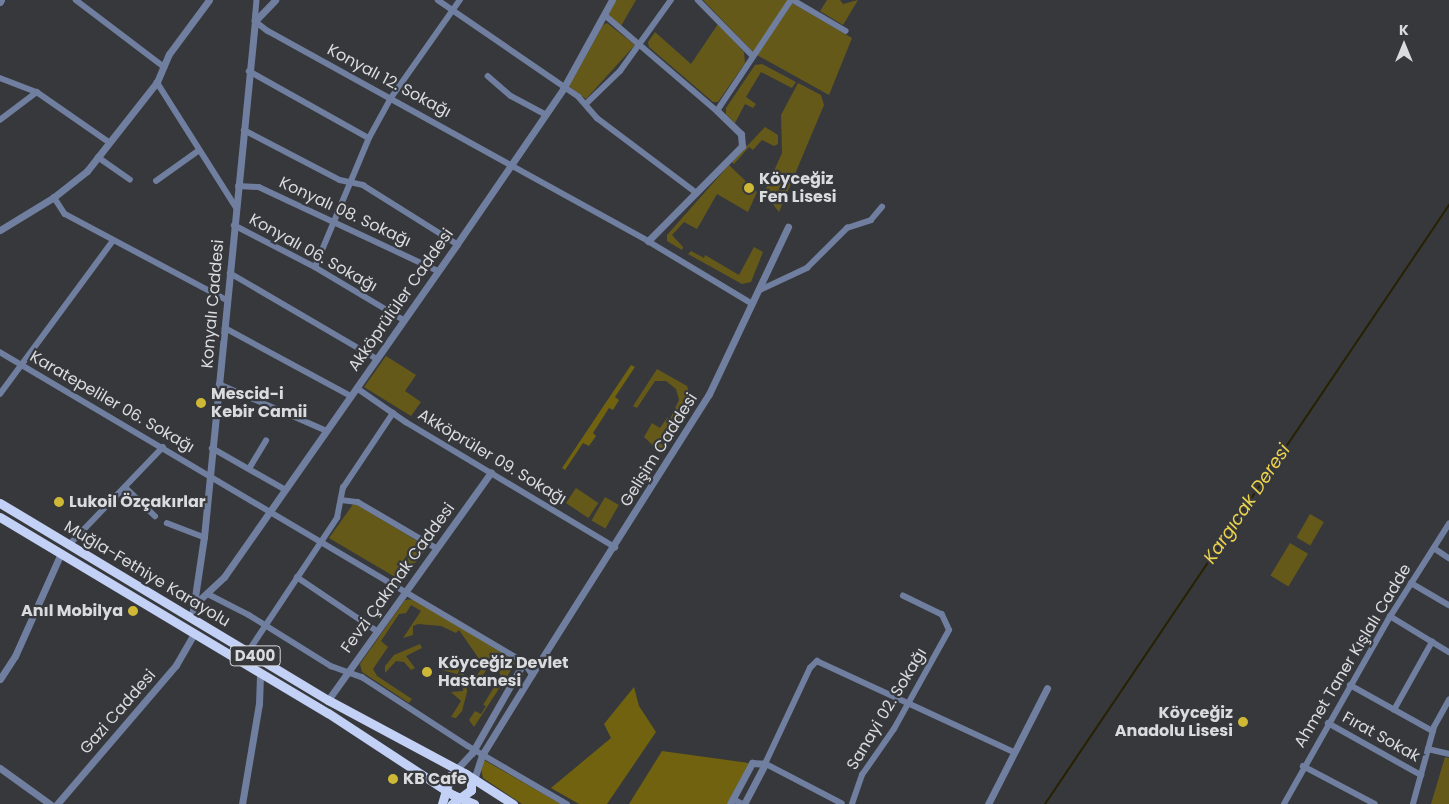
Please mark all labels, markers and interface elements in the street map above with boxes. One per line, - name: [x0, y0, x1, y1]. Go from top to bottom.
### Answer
- north arrow: [1379, 20, 1429, 70]
- text: K: [1399, 20, 1409, 40]
- street label: Konyalı 12. Sokağı: [324, 40, 454, 122]
- place label: Köyceğiz Fen Lisesi: [759, 169, 837, 207]
- street label: Konyalı 08. Sokağı: [276, 173, 414, 251]
- marker: Köyceğiz Fen Lisesi: [743, 182, 755, 194]
- street label: Konyalı 06. Sokağı: [246, 210, 380, 296]
- street label: Akköprülüler Caddesi: [344, 225, 458, 375]
- street label: Konyalı Caddesi: [198, 239, 228, 369]
- street label: Karatepeliler 06. Sokağı: [26, 347, 198, 457]
- place label: Mescid-i Kebir Camii: [211, 384, 307, 422]
- street label: Gelişim Caddesi: [616, 390, 702, 510]
- marker: Mescid-i Kebir Camii: [195, 397, 207, 409]
- street label: Akköprüler 09. Sokağı: [414, 405, 570, 509]
- water label: Kargıcak Deresi: [1199, 440, 1295, 568]
- place label: Lukoil Özçakırlar: [69, 492, 206, 512]
- marker: Lukoil Özçakırlar: [53, 496, 65, 508]
- street label: Fevzi Çakmak Caddesi: [337, 499, 459, 657]
- street label: Muğla-Fethiye Karayolu: [61, 517, 233, 631]
- street label: Ahmet Taner Kışlalı Cadde: [1290, 561, 1416, 751]
- place label: Anıl Mobilya: [21, 601, 123, 621]
- marker: Anıl Mobilya: [127, 605, 139, 617]
- road number: D400: [229, 644, 281, 668]
- street label: Sanayi 02. Sokağı: [843, 645, 931, 773]
- place label: Köyceğiz Devlet Hastanesi: [438, 653, 568, 691]
- marker: Köyceğiz Devlet Hastanesi: [420, 665, 434, 679]
- street label: Gazi Caddesi: [76, 666, 160, 758]
- place label: Köyceğiz Anadolu Lisesi: [1115, 703, 1233, 741]
- street label: Fırat Sokak: [1339, 708, 1423, 766]
- marker: Köyceğiz Anadolu Lisesi: [1237, 716, 1249, 728]
- place label: KB Cafe: [403, 769, 467, 789]
- marker: KB Cafe: [387, 773, 399, 785]

